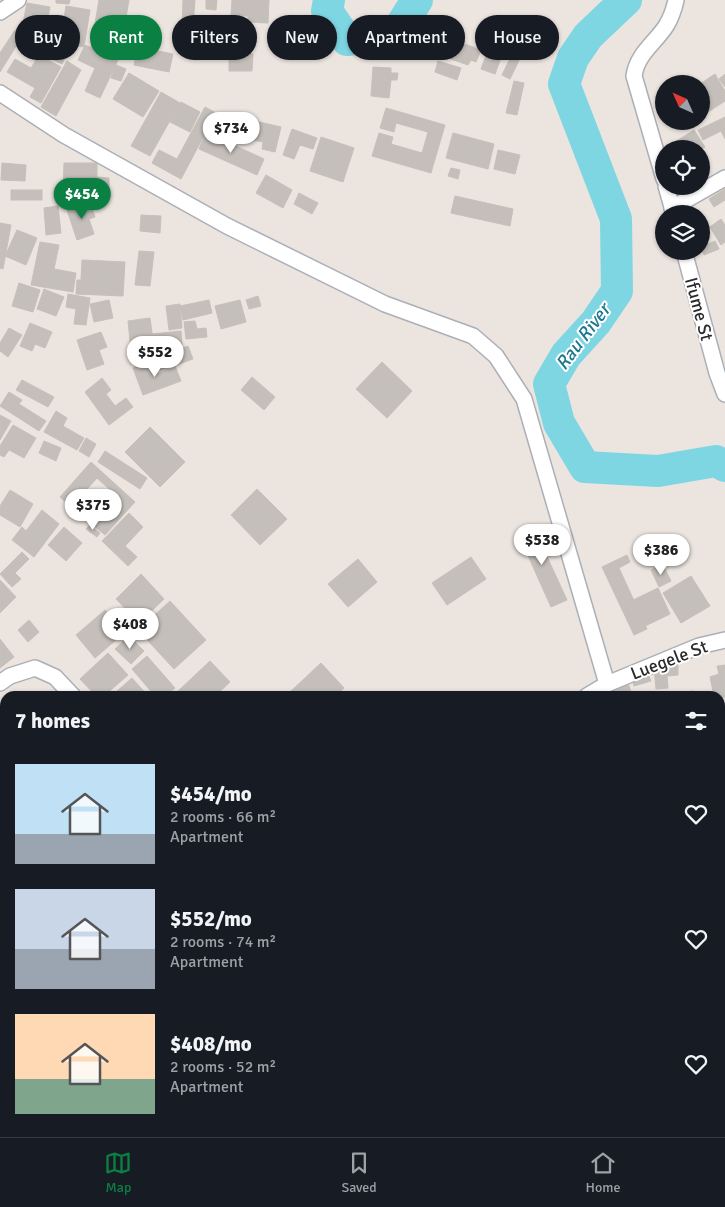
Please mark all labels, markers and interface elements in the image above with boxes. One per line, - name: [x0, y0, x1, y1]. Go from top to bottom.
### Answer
- chip: Buy: [15, 15, 80, 60]
- chip: Rent: [90, 15, 162, 60]
- chip: Filters: [172, 15, 257, 60]
- chip: New: [267, 15, 337, 60]
- chip: Apartment: [347, 15, 465, 60]
- chip: House: [475, 15, 559, 60]
- north arrow: [655, 75, 710, 130]
- map controls: [655, 75, 710, 260]
- pin: $734: [201, 112, 261, 154]
- text: $734: [214, 118, 248, 138]
- button: locate: [655, 140, 710, 195]
- pin: $454: [52, 178, 112, 220]
- text: $454: [65, 184, 99, 204]
- button: layers: [655, 205, 710, 260]
- street label: Ifume St: [680, 275, 718, 343]
- water label: Rau River: [550, 297, 617, 375]
- pin: $552: [125, 336, 185, 378]
- text: $552: [138, 342, 172, 362]
- pin: $375: [63, 488, 123, 531]
- text: $375: [76, 495, 110, 515]
- pin: $538: [512, 524, 572, 566]
- text: $538: [525, 530, 559, 550]
- pin: $386: [631, 534, 691, 576]
- text: $386: [644, 540, 678, 560]
- pin: $408: [100, 608, 160, 650]
- text: $408: [113, 614, 147, 634]
- street label: Luegele St: [627, 635, 711, 685]
- icon: filters: [682, 707, 710, 735]
- text: 7 homes: [15, 708, 90, 734]
- text: $454/mo: [170, 781, 252, 807]
- icon: home: [55, 784, 115, 844]
- icon: heart: [682, 800, 710, 828]
- text: 2 rooms · 66 m²: [170, 807, 276, 827]
- text: Apartment: [170, 827, 243, 847]
- text: $552/mo: [170, 906, 252, 932]
- icon: home: [55, 909, 115, 969]
- icon: heart: [682, 925, 710, 953]
- text: 2 rooms · 74 m²: [170, 932, 276, 952]
- text: Apartment: [170, 952, 243, 972]
- text: $408/mo: [170, 1031, 252, 1057]
- icon: home: [55, 1034, 115, 1094]
- icon: heart: [682, 1050, 710, 1078]
- text: 2 rooms · 52 m²: [170, 1057, 276, 1077]
- text: Apartment: [170, 1077, 243, 1097]
- tab: Map: [104, 1149, 132, 1196]
- tab: Saved: [341, 1149, 377, 1196]
- tab: Home: [586, 1149, 621, 1196]

